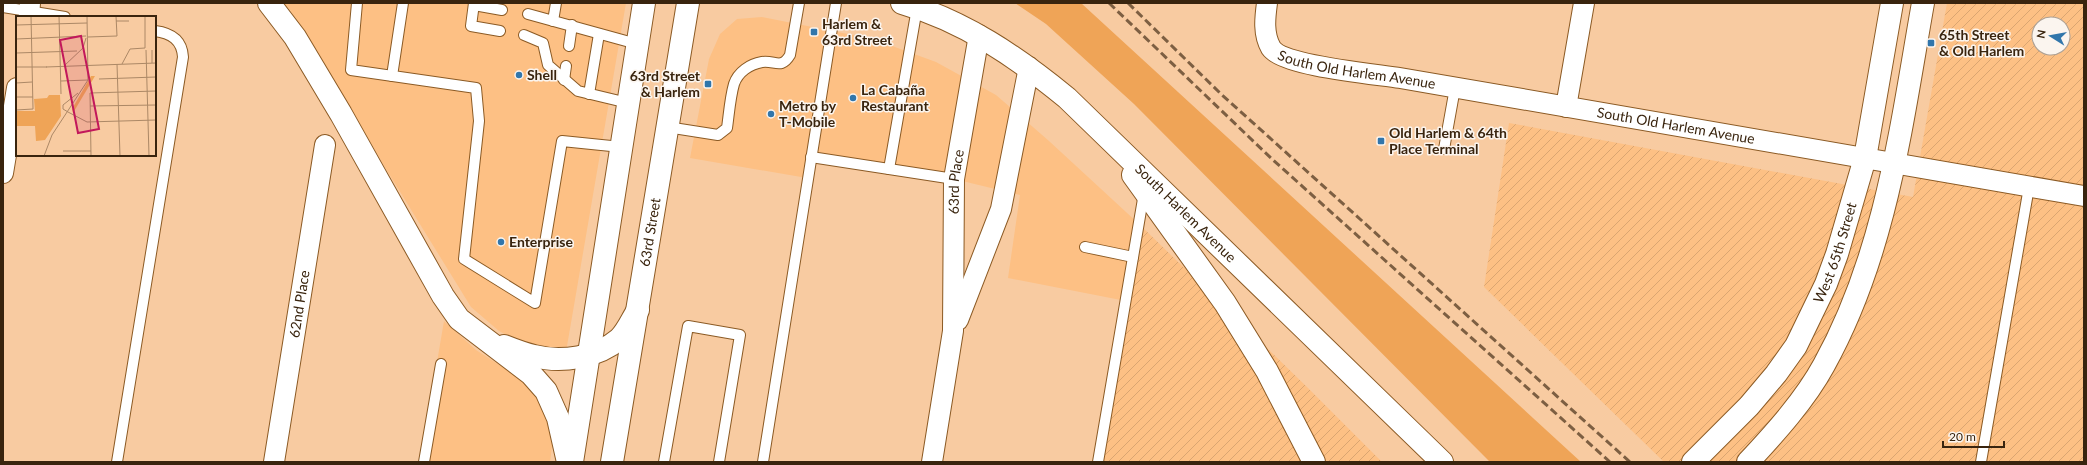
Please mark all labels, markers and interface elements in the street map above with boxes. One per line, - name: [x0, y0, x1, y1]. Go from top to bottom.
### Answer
- place label: Harlem & 63rd Street: [822, 15, 893, 48]
- inset map: [16, 16, 156, 156]
- north arrow: [2031, 16, 2071, 56]
- place label: 65th Street & Old Harlem: [1939, 26, 2024, 59]
- marker: Harlem & 63rd Street: [809, 27, 819, 37]
- text: N: [2034, 29, 2048, 39]
- marker: 65th Street & Old Harlem: [1926, 38, 1936, 48]
- street label: South Old Harlem Avenue: [1275, 46, 1437, 92]
- place label: Shell: [527, 66, 557, 83]
- place label: 63rd Street & Harlem: [630, 67, 701, 100]
- marker: Shell: [514, 70, 524, 80]
- marker: 63rd Street & Harlem: [703, 79, 713, 89]
- place label: La Cabaña Restaurant: [861, 81, 929, 114]
- marker: La Cabaña Restaurant: [848, 93, 858, 103]
- place label: Metro by T-Mobile: [779, 97, 837, 130]
- street label: South Old Harlem Avenue: [1596, 103, 1756, 147]
- marker: Metro by T-Mobile: [766, 109, 776, 119]
- place label: Old Harlem & 64th Place Terminal: [1389, 124, 1507, 157]
- marker: Old Harlem & 64th Place Terminal: [1376, 136, 1386, 146]
- street label: 63rd Place: [945, 148, 967, 214]
- street label: South Harlem Avenue: [1132, 160, 1240, 266]
- street label: 63rd Street: [636, 196, 664, 268]
- street label: West 65th Street: [1809, 200, 1860, 306]
- place label: Enterprise: [509, 233, 573, 250]
- marker: Enterprise: [496, 237, 506, 247]
- street label: 62nd Place: [285, 269, 313, 339]
- scale bar: [1943, 423, 2004, 449]
- text: 20 m: [1949, 429, 1976, 444]

